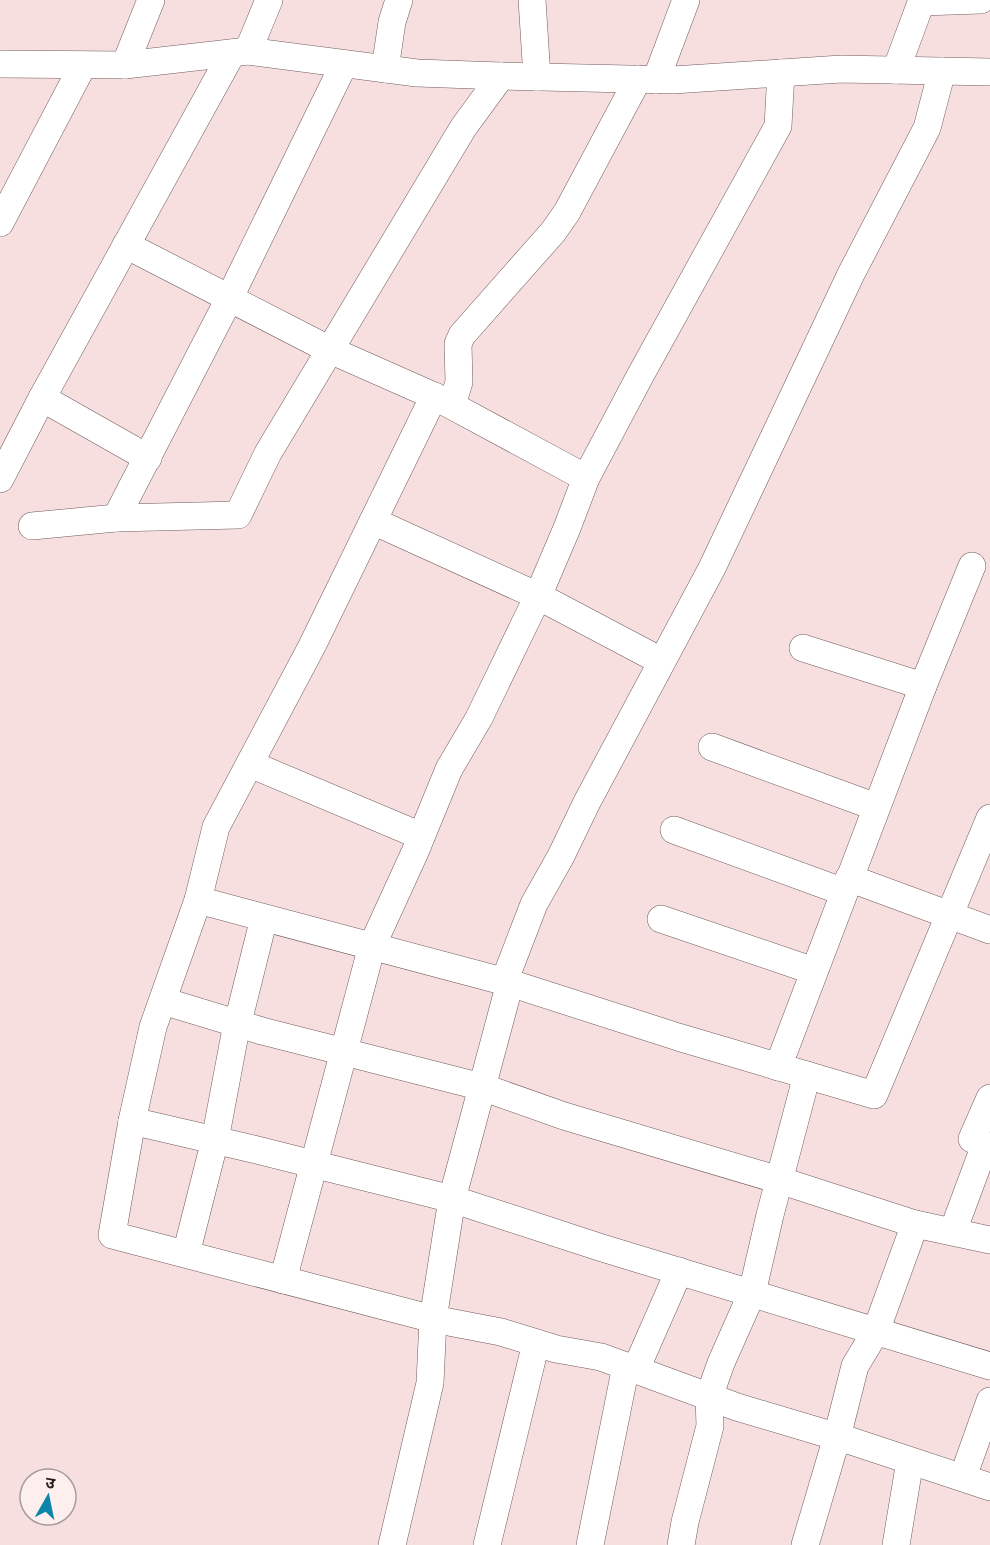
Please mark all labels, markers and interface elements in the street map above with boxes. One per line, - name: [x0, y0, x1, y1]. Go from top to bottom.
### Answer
- north arrow: [18, 1467, 78, 1527]
- text: उ: [44, 1472, 57, 1493]

